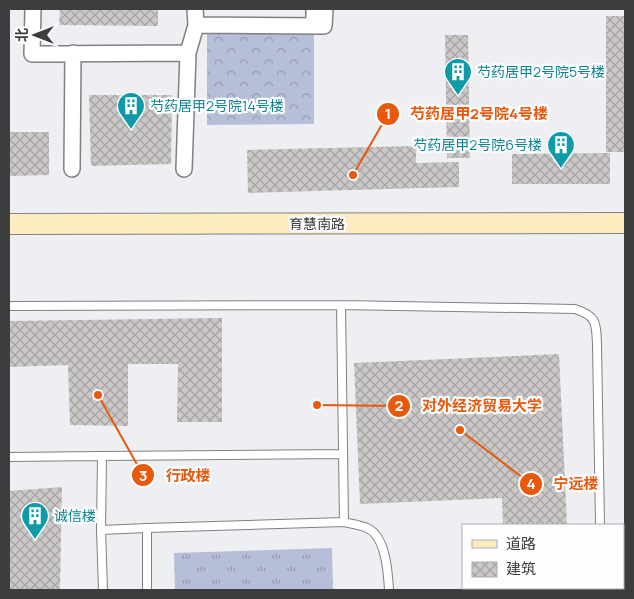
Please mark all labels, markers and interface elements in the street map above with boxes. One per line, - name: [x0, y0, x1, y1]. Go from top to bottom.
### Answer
- north arrow: [10, 10, 60, 60]
- text: 北: [12, 28, 31, 42]
- building icon: 芍药居甲2号院5号楼: [443, 57, 473, 96]
- place label: 芍药居甲2号院5号楼: [477, 62, 605, 81]
- building icon: 芍药居甲2号院14号楼: [116, 91, 146, 130]
- place label: 芍药居甲2号院14号楼: [150, 96, 284, 115]
- callout: 芍药居甲2号院4号楼: [375, 99, 558, 129]
- text: 1: [385, 103, 391, 124]
- text: 芍药居甲2号院4号楼: [410, 103, 548, 124]
- building icon: 芍药居甲2号院6号楼: [546, 130, 576, 169]
- place label: 芍药居甲2号院6号楼: [413, 135, 542, 154]
- street label: 育慧南路: [289, 214, 345, 233]
- callout: 对外经济贸易大学: [387, 391, 552, 421]
- text: 2: [395, 395, 404, 416]
- text: 对外经济贸易大学: [422, 395, 542, 416]
- callout: 行政楼: [130, 460, 220, 490]
- text: 3: [139, 465, 147, 486]
- text: 行政楼: [165, 465, 211, 486]
- callout: 宁远楼: [519, 469, 609, 499]
- text: 4: [526, 473, 536, 494]
- text: 宁远楼: [553, 473, 599, 494]
- building icon: 诚信楼: [20, 501, 50, 540]
- place label: 诚信楼: [54, 506, 96, 525]
- legend: [462, 524, 624, 589]
- text: 道路: [506, 533, 536, 554]
- text: 建筑: [506, 558, 536, 579]

